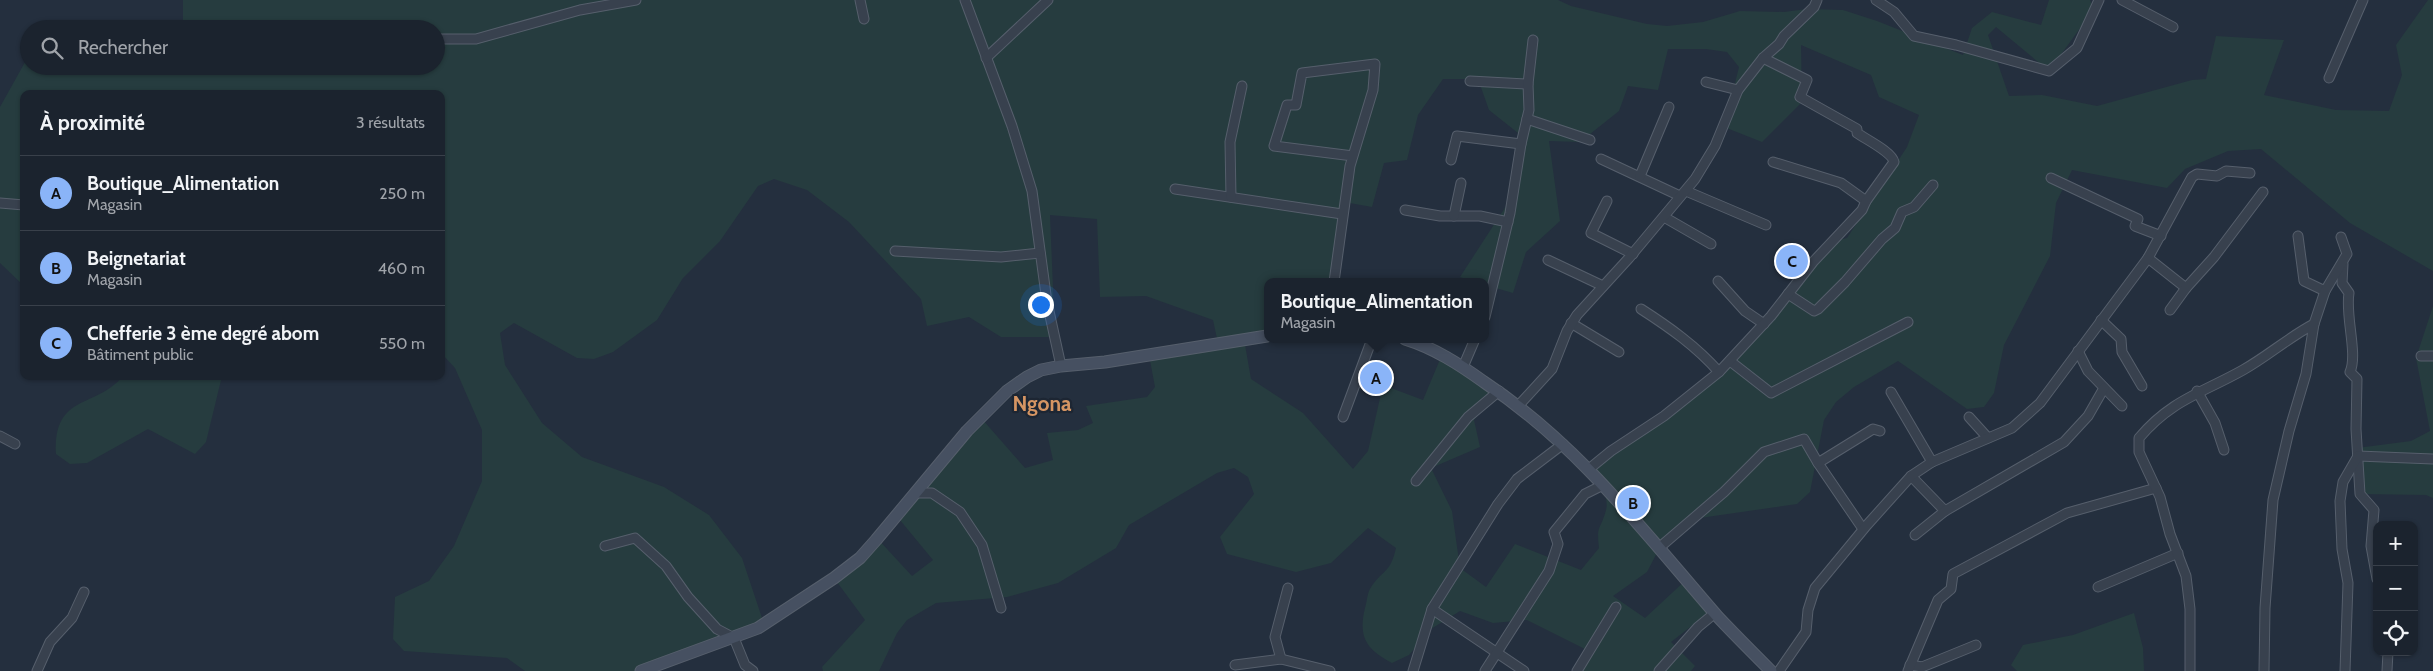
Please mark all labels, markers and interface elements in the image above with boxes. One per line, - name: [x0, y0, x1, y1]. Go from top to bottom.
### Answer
- search box: [20, 20, 445, 75]
- icon: search: [38, 34, 66, 62]
- text: Rechercher: [78, 36, 168, 59]
- text: À proximité: [40, 110, 145, 135]
- text: 3 résultats: [356, 113, 425, 132]
- text: Boutique_Alimentation: [87, 172, 279, 195]
- text: A: [51, 184, 61, 203]
- text: 250 m: [379, 184, 425, 203]
- text: Magasin: [87, 195, 142, 214]
- pin: C: [1776, 242, 1808, 280]
- text: Beignetariat: [87, 247, 186, 270]
- text: B: [51, 259, 61, 278]
- text: 460 m: [378, 259, 425, 278]
- text: Magasin: [87, 270, 142, 289]
- popup: [1264, 278, 1489, 343]
- text: Boutique_Alimentation: [1280, 290, 1473, 313]
- your location: [1028, 292, 1054, 318]
- text: Magasin: [1280, 313, 1336, 332]
- text: Chefferie 3 ème degré abom: [87, 322, 319, 345]
- text: C: [51, 334, 61, 353]
- text: 550 m: [379, 334, 425, 353]
- text: Bâtiment public: [87, 345, 194, 364]
- pin: A: [1360, 359, 1392, 397]
- district label: Ngona: [1013, 391, 1072, 416]
- pin: B: [1617, 484, 1649, 522]
- map controls: [2373, 521, 2418, 656]
- button: +: [2373, 521, 2418, 566]
- button: −: [2373, 566, 2418, 611]
- button: locate: [2373, 611, 2418, 656]

